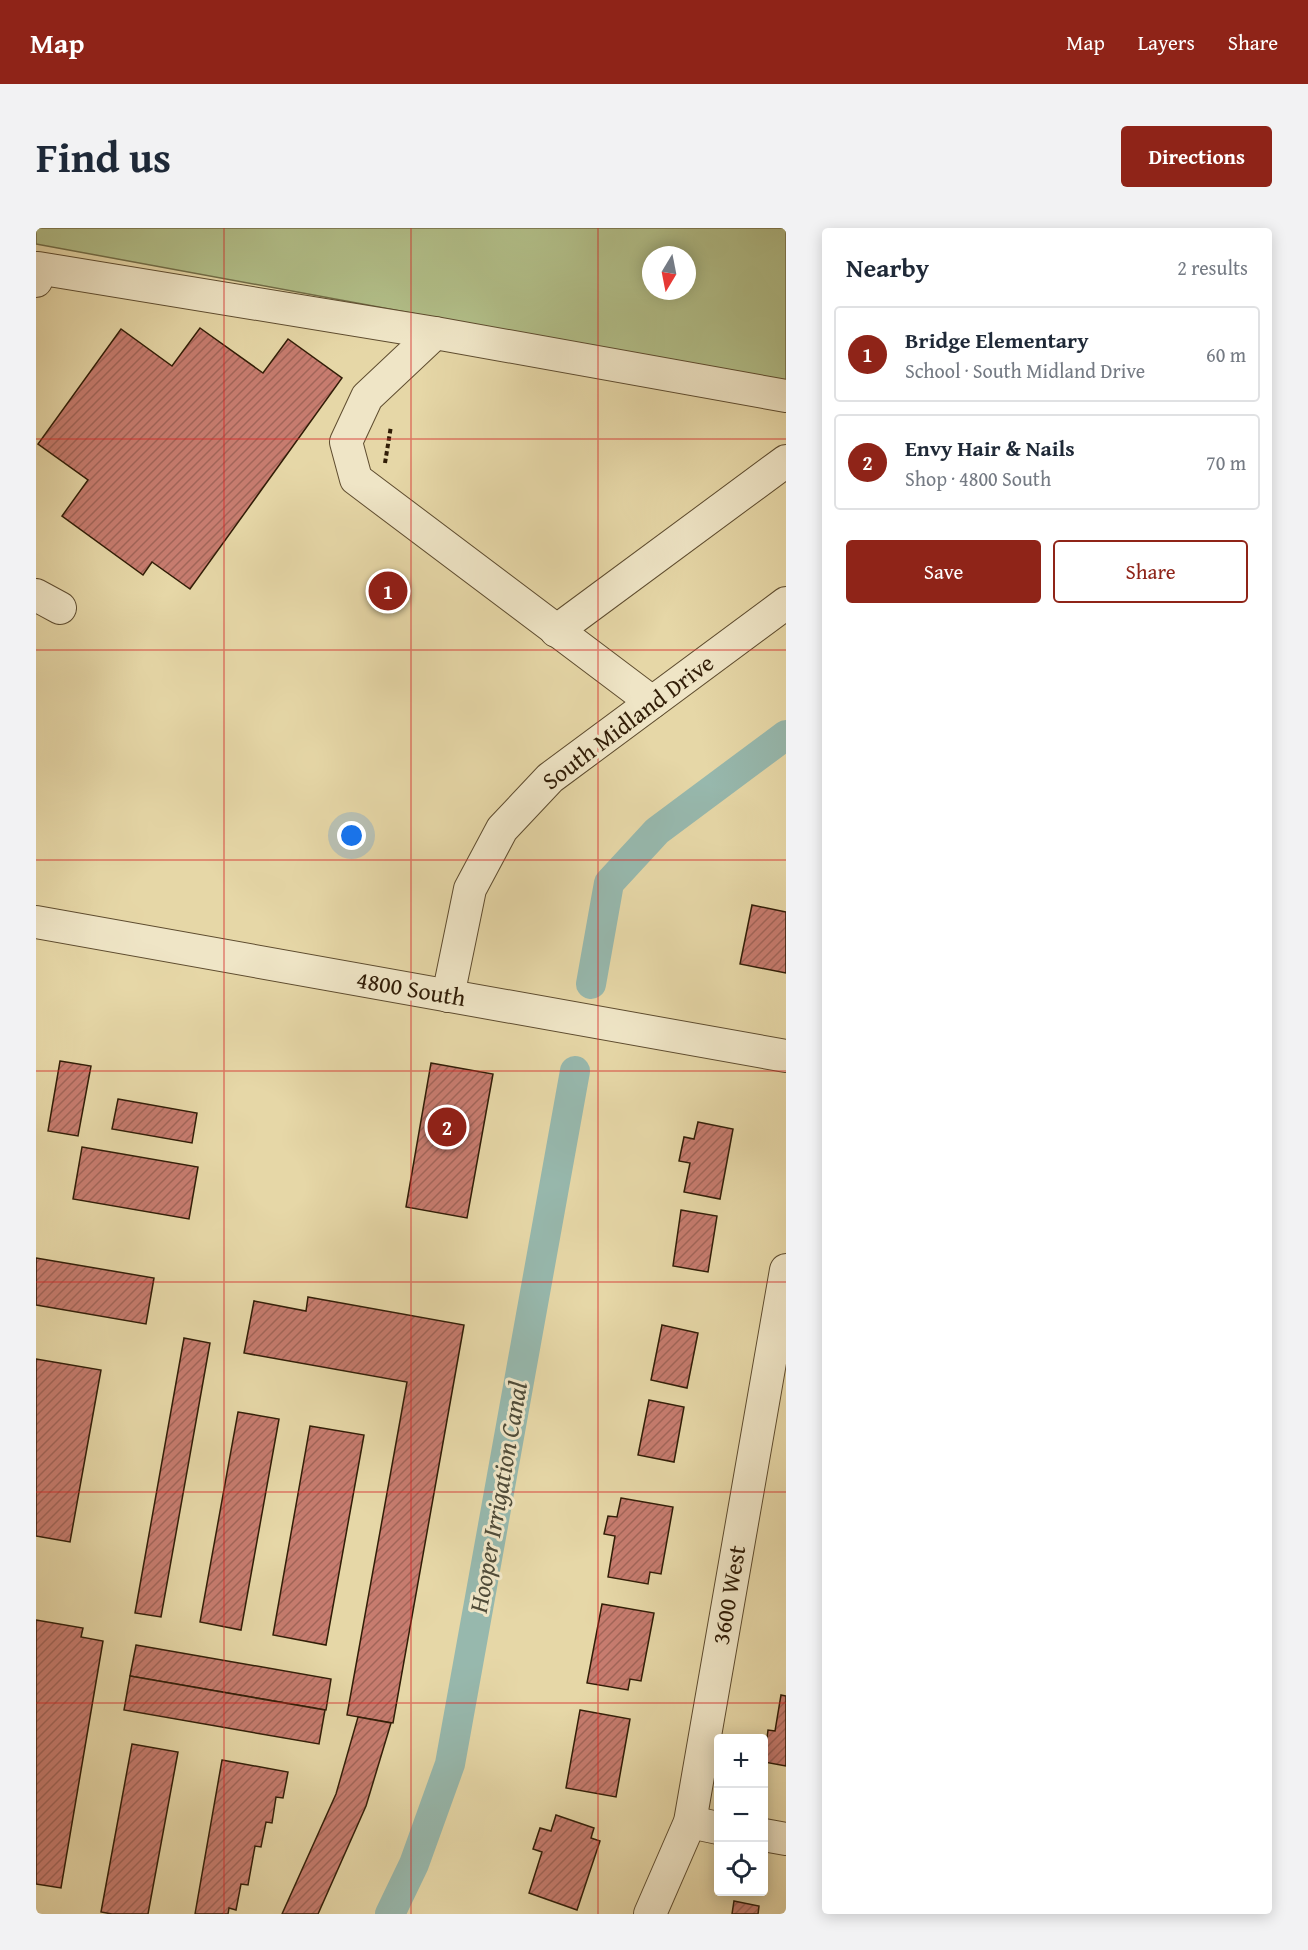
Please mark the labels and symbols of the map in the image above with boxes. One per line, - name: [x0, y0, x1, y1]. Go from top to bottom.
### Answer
- north arrow: [642, 246, 696, 300]
- pin: 1: [368, 568, 408, 614]
- street label: South Midland Drive: [535, 645, 721, 798]
- your location: [337, 821, 366, 850]
- street label: 4800 South: [354, 962, 469, 1015]
- pin: 2: [428, 1104, 466, 1150]
- water label: Hooper Irrigation Canal: [458, 1378, 537, 1617]
- street label: 3600 West: [703, 1542, 755, 1647]

